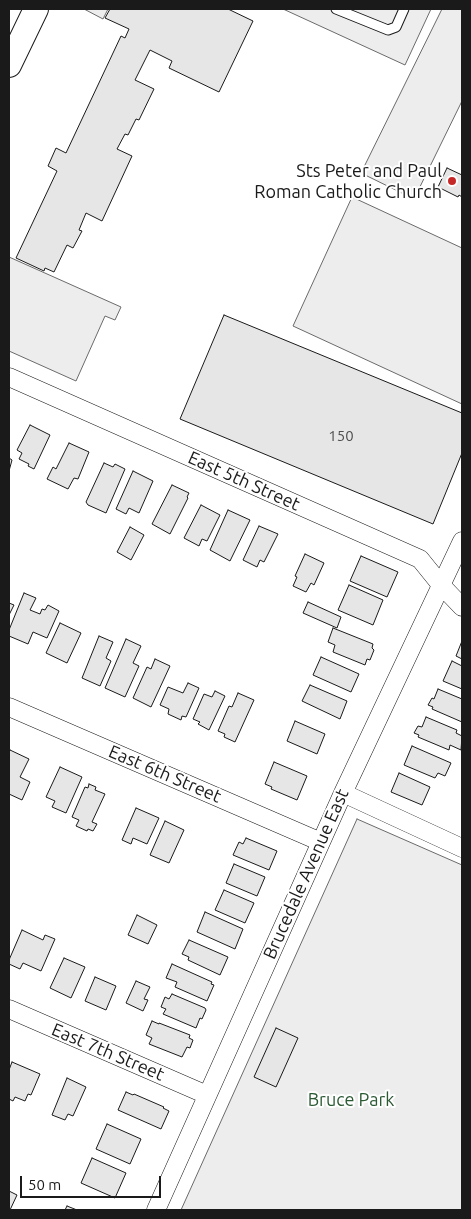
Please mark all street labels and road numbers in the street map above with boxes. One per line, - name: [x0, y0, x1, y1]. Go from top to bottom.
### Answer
- street label: East 5th Street: [185, 447, 303, 515]
- street label: East 6th Street: [105, 741, 225, 807]
- street label: Brucedale Avenue East: [259, 785, 353, 963]
- street label: East 7th Street: [48, 1019, 168, 1085]

